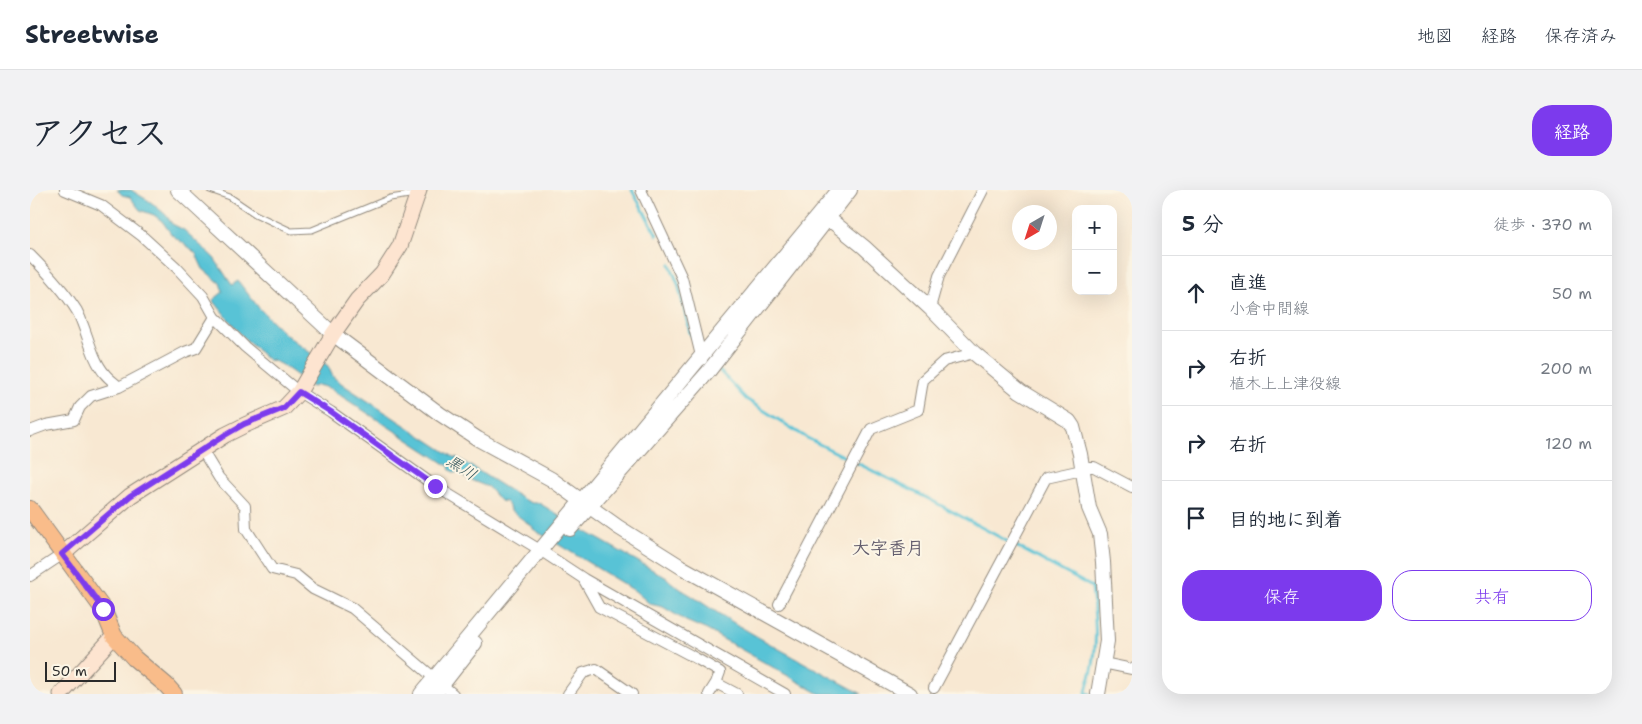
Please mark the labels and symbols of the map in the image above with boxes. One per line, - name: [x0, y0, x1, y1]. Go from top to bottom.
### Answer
- north arrow: [1012, 205, 1057, 250]
- water label: 黒川: [443, 450, 481, 485]
- route end: [424, 475, 447, 498]
- district label: 大字香月: [852, 536, 924, 560]
- route start: [92, 598, 115, 621]
- scale bar: [45, 659, 116, 682]

